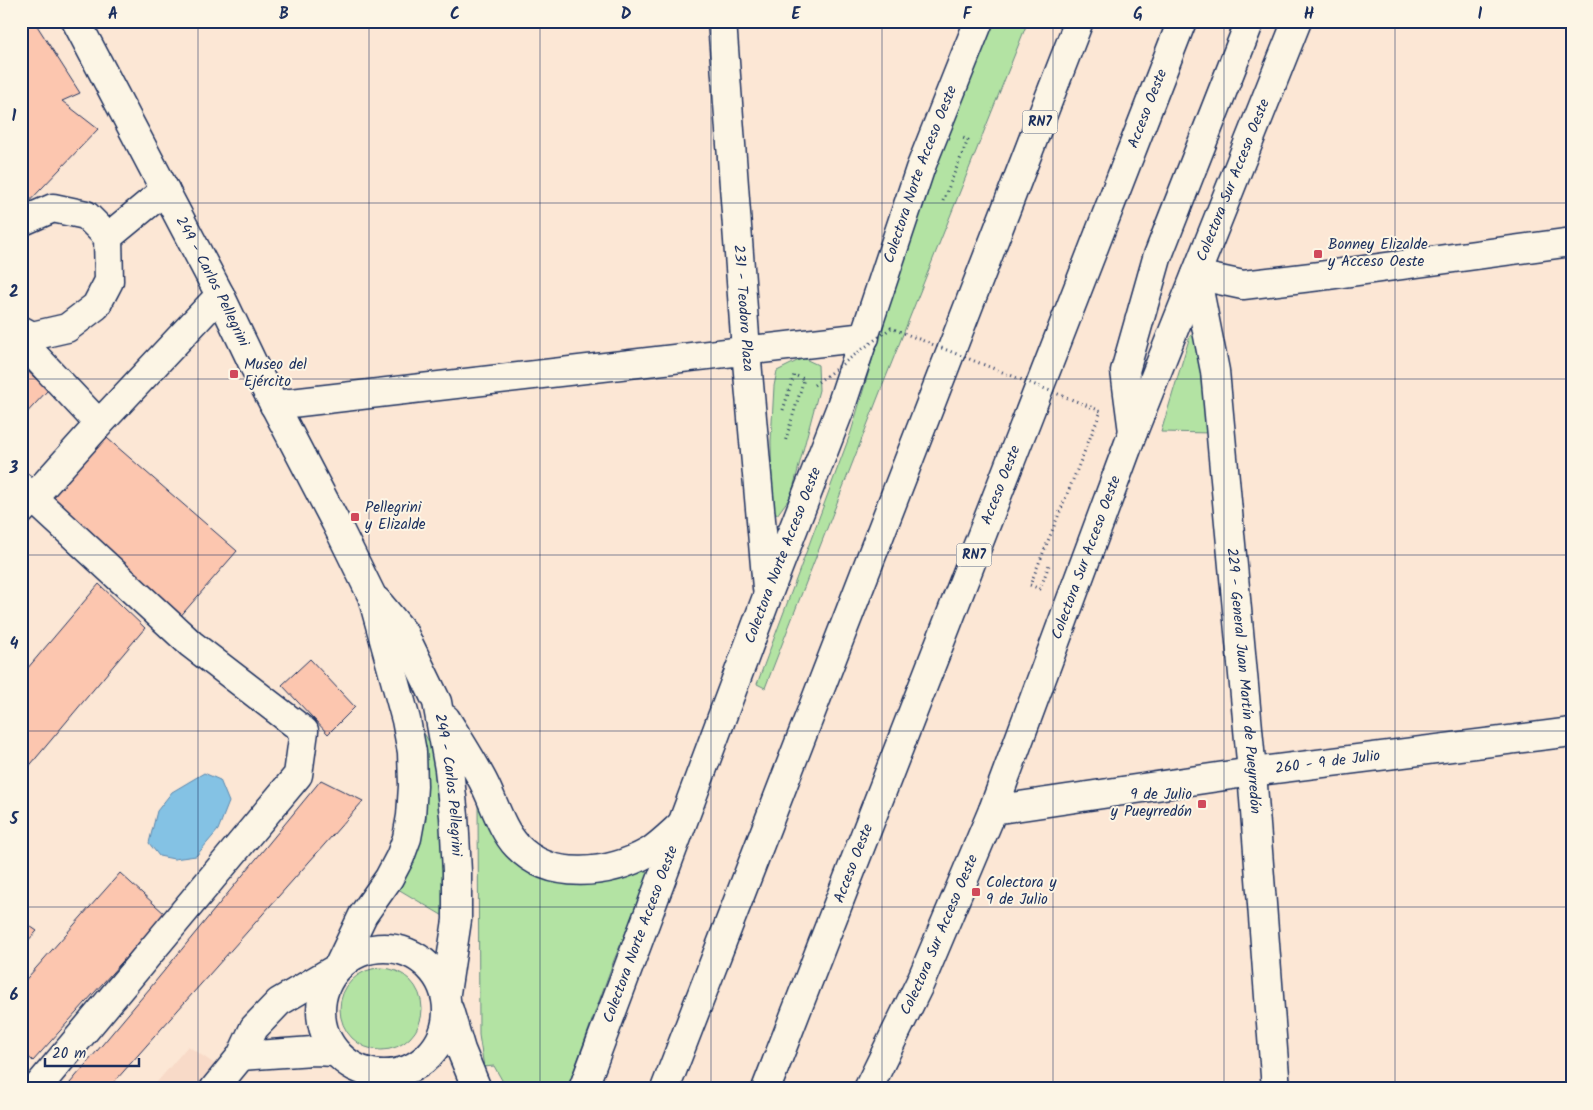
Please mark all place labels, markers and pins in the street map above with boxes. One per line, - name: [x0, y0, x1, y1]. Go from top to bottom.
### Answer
- place label: Bonney Elizalde y Acceso Oeste: [1327, 233, 1428, 274]
- marker: Bonney Elizalde y Acceso Oeste: [1312, 248, 1324, 260]
- place label: Museo del Ejército: [244, 353, 307, 394]
- marker: Museo del Ejército: [228, 368, 240, 380]
- place label: Pellegrini y Elizalde: [364, 496, 426, 537]
- marker: Pellegrini y Elizalde: [349, 511, 361, 523]
- place label: 9 de Julio y Pueyrredón: [1110, 783, 1192, 824]
- marker: 9 de Julio y Pueyrredón: [1196, 798, 1208, 810]
- place label: Colectora y 9 de Julio: [986, 871, 1057, 912]
- marker: Colectora y 9 de Julio: [970, 886, 982, 898]

